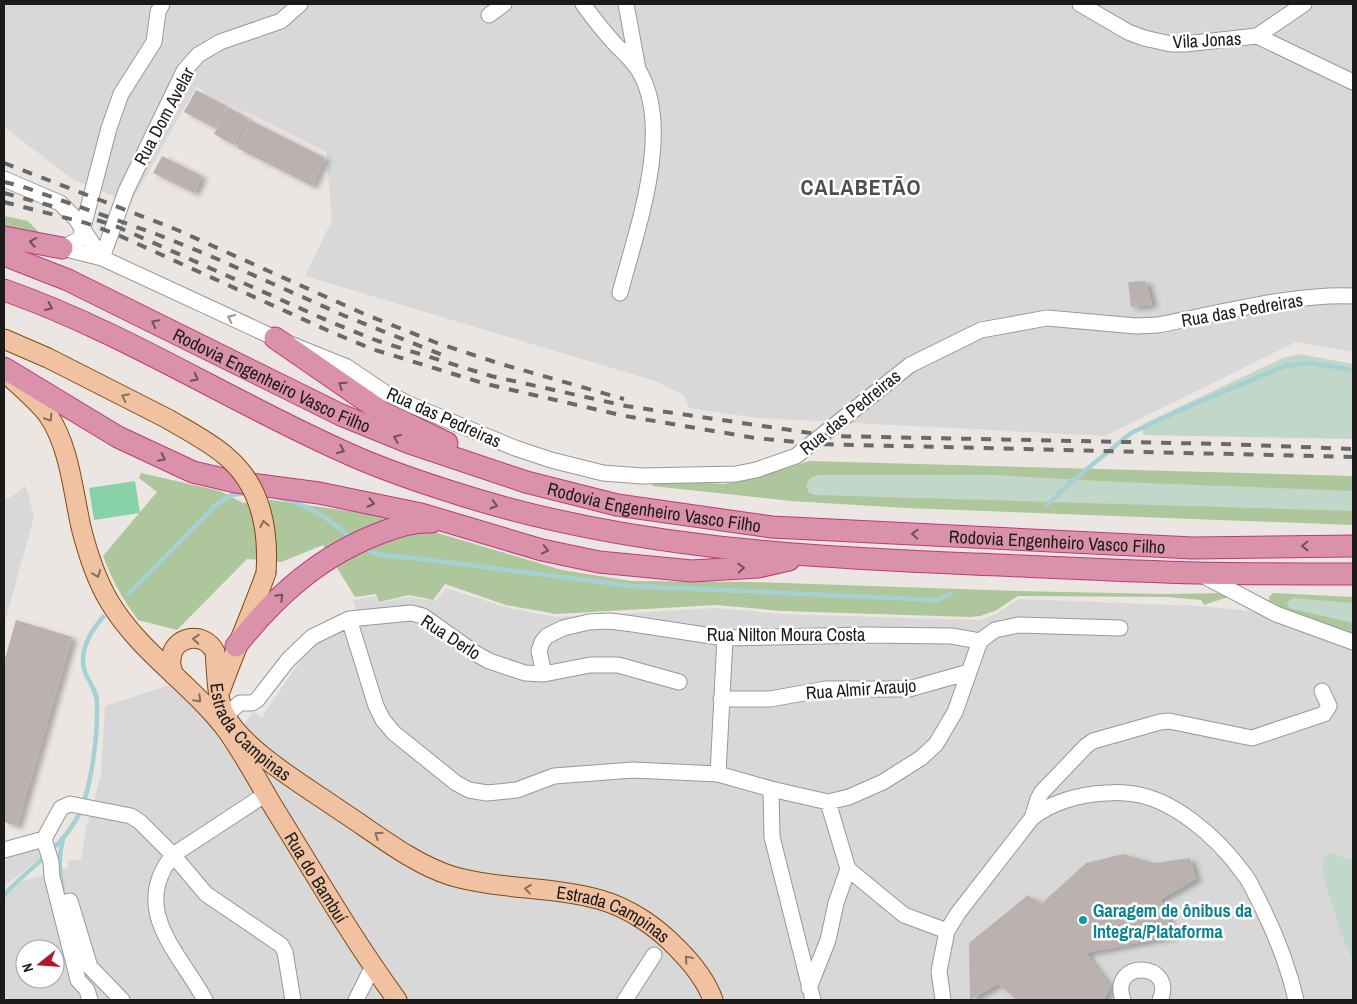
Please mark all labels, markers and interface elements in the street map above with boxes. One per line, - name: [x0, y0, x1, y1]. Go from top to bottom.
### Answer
- street label: Vila Jonas: [1172, 26, 1242, 54]
- street label: Rua Dom Avelar: [128, 63, 200, 169]
- district label: CALABETÃO: [801, 172, 921, 202]
- one-way arrow: [29, 238, 37, 248]
- street label: Rua das Pedreiras: [1179, 287, 1305, 333]
- one-way arrow: [44, 300, 53, 311]
- one-way arrow: [227, 313, 236, 324]
- one-way arrow: [151, 319, 160, 329]
- street label: Rodovia Engenheiro Vasco Filho: [169, 322, 374, 438]
- street label: Rua das Pedreiras: [794, 364, 906, 460]
- one-way arrow: [190, 372, 199, 382]
- street label: Rua das Pedreiras: [383, 381, 505, 453]
- one-way arrow: [338, 382, 348, 391]
- one-way arrow: [121, 393, 130, 403]
- one-way arrow: [43, 413, 53, 422]
- one-way arrow: [393, 433, 402, 444]
- one-way arrow: [336, 444, 345, 455]
- one-way arrow: [157, 452, 166, 463]
- street label: Rodovia Engenheiro Vasco Filho: [545, 475, 763, 538]
- one-way arrow: [367, 497, 376, 508]
- one-way arrow: [489, 499, 497, 509]
- one-way arrow: [260, 520, 270, 529]
- street label: Rodovia Engenheiro Vasco Filho: [948, 523, 1166, 559]
- one-way arrow: [911, 529, 919, 540]
- one-way arrow: [1300, 541, 1308, 551]
- one-way arrow: [540, 544, 549, 555]
- one-way arrow: [737, 563, 745, 574]
- one-way arrow: [91, 570, 101, 578]
- one-way arrow: [275, 594, 284, 603]
- street label: Rua Derlo: [416, 608, 486, 666]
- street label: Rua Nilton Moura Costa: [707, 622, 865, 647]
- one-way arrow: [192, 634, 200, 645]
- street label: Rua Almir Araujo: [805, 673, 917, 705]
- street label: Estrada Campinas: [205, 681, 296, 786]
- one-way arrow: [193, 693, 202, 702]
- street label: Rua do Bambuí: [279, 827, 355, 928]
- one-way arrow: [374, 832, 383, 841]
- street label: Estrada Campinas: [555, 879, 676, 948]
- one-way arrow: [524, 884, 533, 894]
- place label: Garagem de ônibus da Integra/Plataforma: [1093, 898, 1253, 944]
- marker: Garagem de ônibus da Integra/Plataforma: [1077, 914, 1089, 926]
- north arrow: [15, 939, 65, 989]
- one-way arrow: [684, 956, 693, 965]
- text: N: [18, 961, 37, 974]

